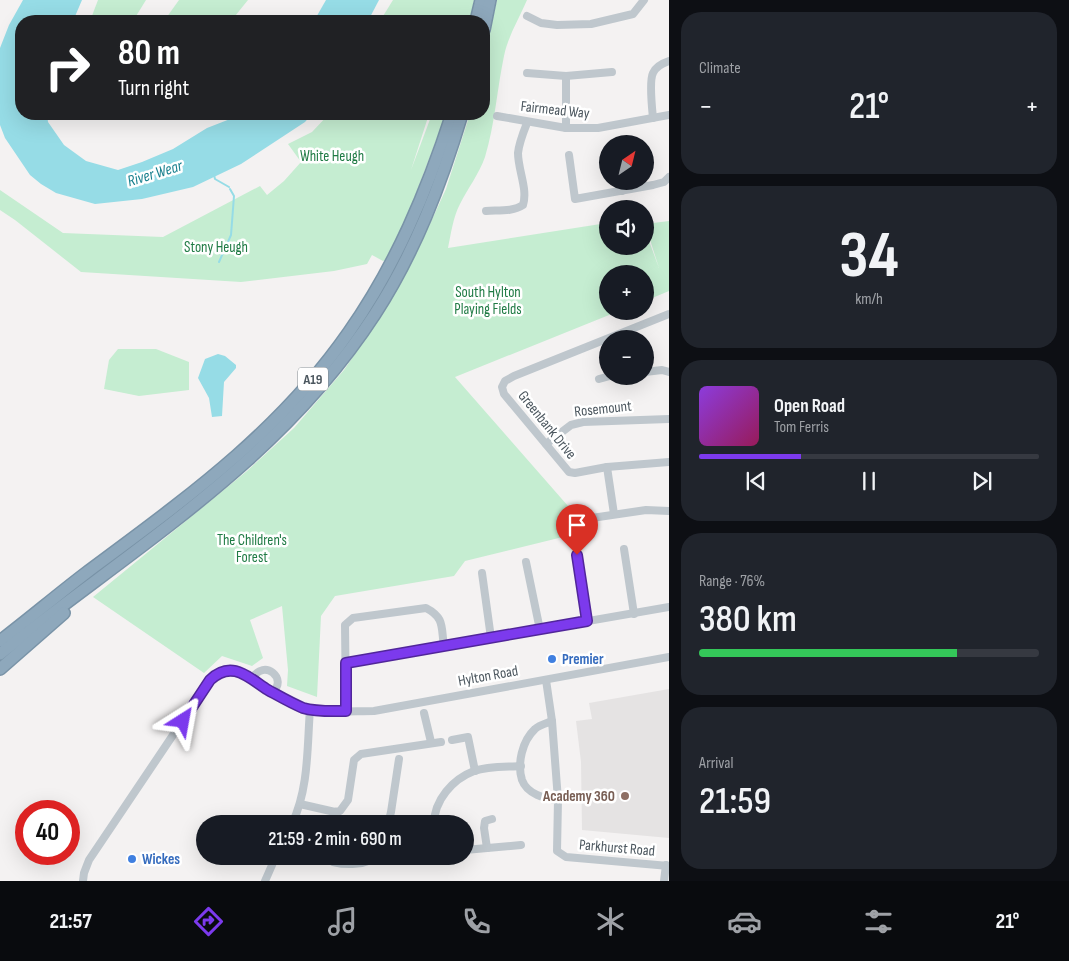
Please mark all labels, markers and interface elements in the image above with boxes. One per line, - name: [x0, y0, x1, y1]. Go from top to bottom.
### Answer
- text: 80 m: [118, 32, 180, 75]
- icon: right: [35, 35, 100, 100]
- text: Climate: [699, 59, 741, 78]
- text: Turn right: [118, 75, 189, 102]
- text: 21°: [849, 84, 889, 129]
- text: −: [699, 90, 713, 123]
- text: +: [1025, 90, 1039, 123]
- street label: Fairmead Way: [520, 97, 591, 123]
- north arrow: [599, 135, 654, 190]
- map controls: [599, 135, 654, 385]
- park label: White Heugh: [300, 147, 364, 166]
- water label: River Wear: [125, 157, 185, 191]
- button: sound: [599, 200, 654, 255]
- text: 34: [839, 218, 899, 296]
- park label: Stony Heugh: [184, 238, 248, 257]
- button: +: [599, 265, 654, 320]
- park label: South Hylton Playing Fields: [454, 283, 522, 319]
- text: km/h: [855, 290, 883, 309]
- button: −: [599, 330, 654, 385]
- road number: A19: [298, 368, 328, 390]
- street label: Greenbank Drive: [514, 387, 580, 463]
- text: Open Road: [774, 395, 845, 418]
- street label: Rosemount: [573, 396, 633, 421]
- text: Tom Ferris: [774, 418, 829, 437]
- icon: previous: [742, 467, 770, 495]
- icon: pause: [855, 467, 883, 495]
- icon: next: [968, 467, 996, 495]
- pin: [556, 504, 598, 555]
- icon: arrive: [563, 511, 591, 539]
- park label: The Children's Forest: [217, 531, 287, 567]
- text: Range · 76%: [699, 572, 765, 591]
- text: 380 km: [699, 597, 797, 642]
- place label: Premier: [562, 650, 604, 669]
- marker: Premier: [546, 653, 558, 665]
- street label: Hylton Road: [456, 661, 520, 691]
- position arrow: [156, 694, 208, 746]
- text: Arrival: [699, 754, 733, 773]
- text: 21:59: [699, 779, 771, 824]
- place label: Academy 360: [542, 787, 615, 806]
- marker: Academy 360: [619, 790, 631, 802]
- speed limit sign: 40: [15, 800, 80, 865]
- text: 21:59 · 2 min · 690 m: [268, 828, 402, 851]
- street label: Parkhurst Road: [578, 835, 656, 861]
- place label: Wickes: [142, 850, 180, 869]
- marker: Wickes: [126, 853, 138, 865]
- icon: directions: [191, 904, 226, 939]
- icon: music: [325, 904, 360, 939]
- icon: phone: [459, 904, 494, 939]
- icon: climate: [593, 904, 628, 939]
- icon: car: [727, 904, 762, 939]
- icon: filters: [861, 904, 896, 939]
- text: 21:57: [50, 908, 92, 935]
- text: 21°: [995, 908, 1019, 935]

